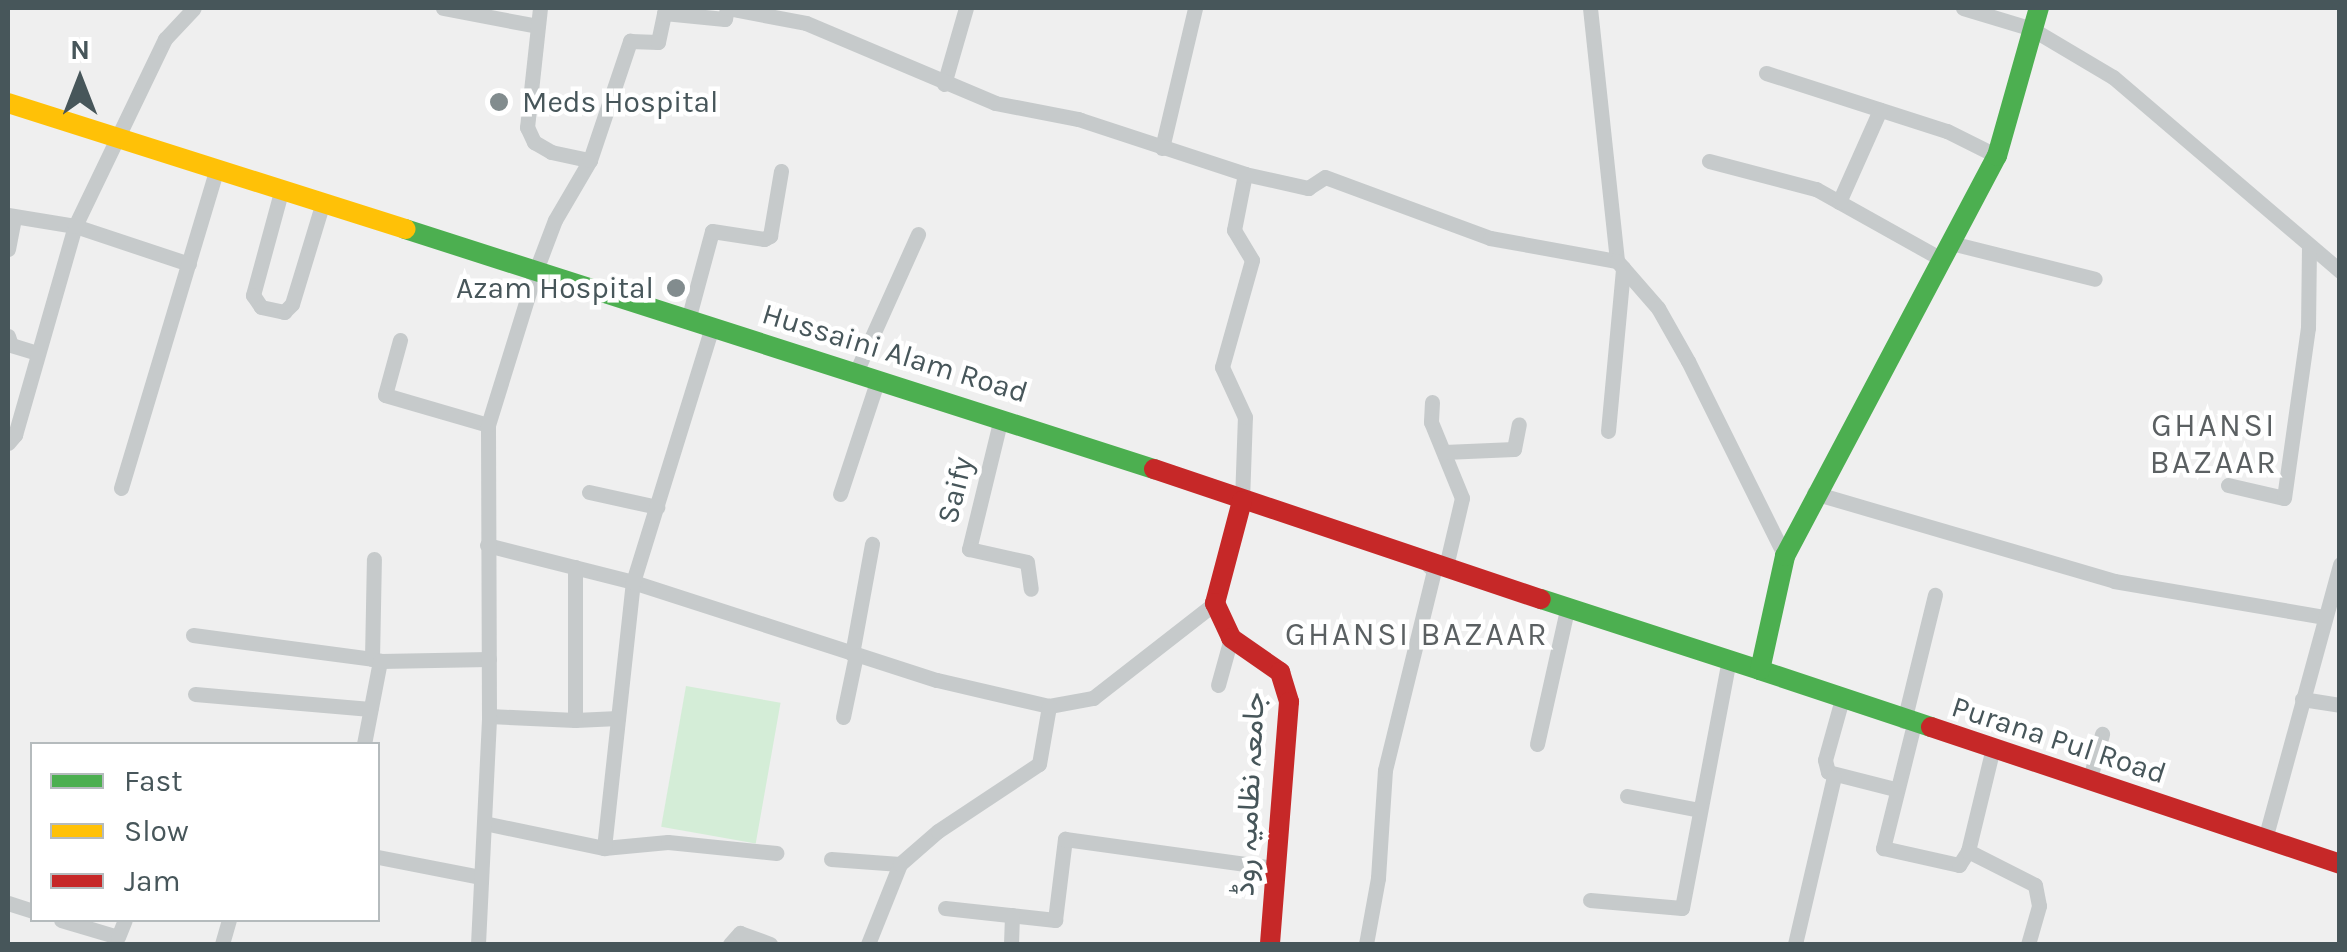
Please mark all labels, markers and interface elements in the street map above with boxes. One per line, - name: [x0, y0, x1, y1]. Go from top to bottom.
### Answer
- north arrow: [30, 30, 130, 130]
- text: N: [70, 33, 90, 66]
- place label: Meds Hospital: [522, 84, 718, 120]
- marker: Meds Hospital: [486, 89, 512, 115]
- place label: Azam Hospital: [456, 270, 654, 306]
- marker: Azam Hospital: [663, 275, 689, 301]
- street label: Hussaini Alam Road: [758, 295, 1032, 411]
- district label: GHANSI BAZAAR: [2150, 408, 2278, 483]
- street label: Saify: [929, 453, 981, 527]
- district label: GHANSI BAZAAR: [1285, 616, 1549, 654]
- street label: Purana Pul Road: [1947, 688, 2171, 792]
- street label: جامعہ نظامیہ روڈ: [1226, 691, 1272, 897]
- legend: [30, 742, 380, 922]
- text: Fast: [124, 763, 183, 799]
- text: Slow: [124, 813, 189, 849]
- text: Jam: [124, 863, 181, 899]

